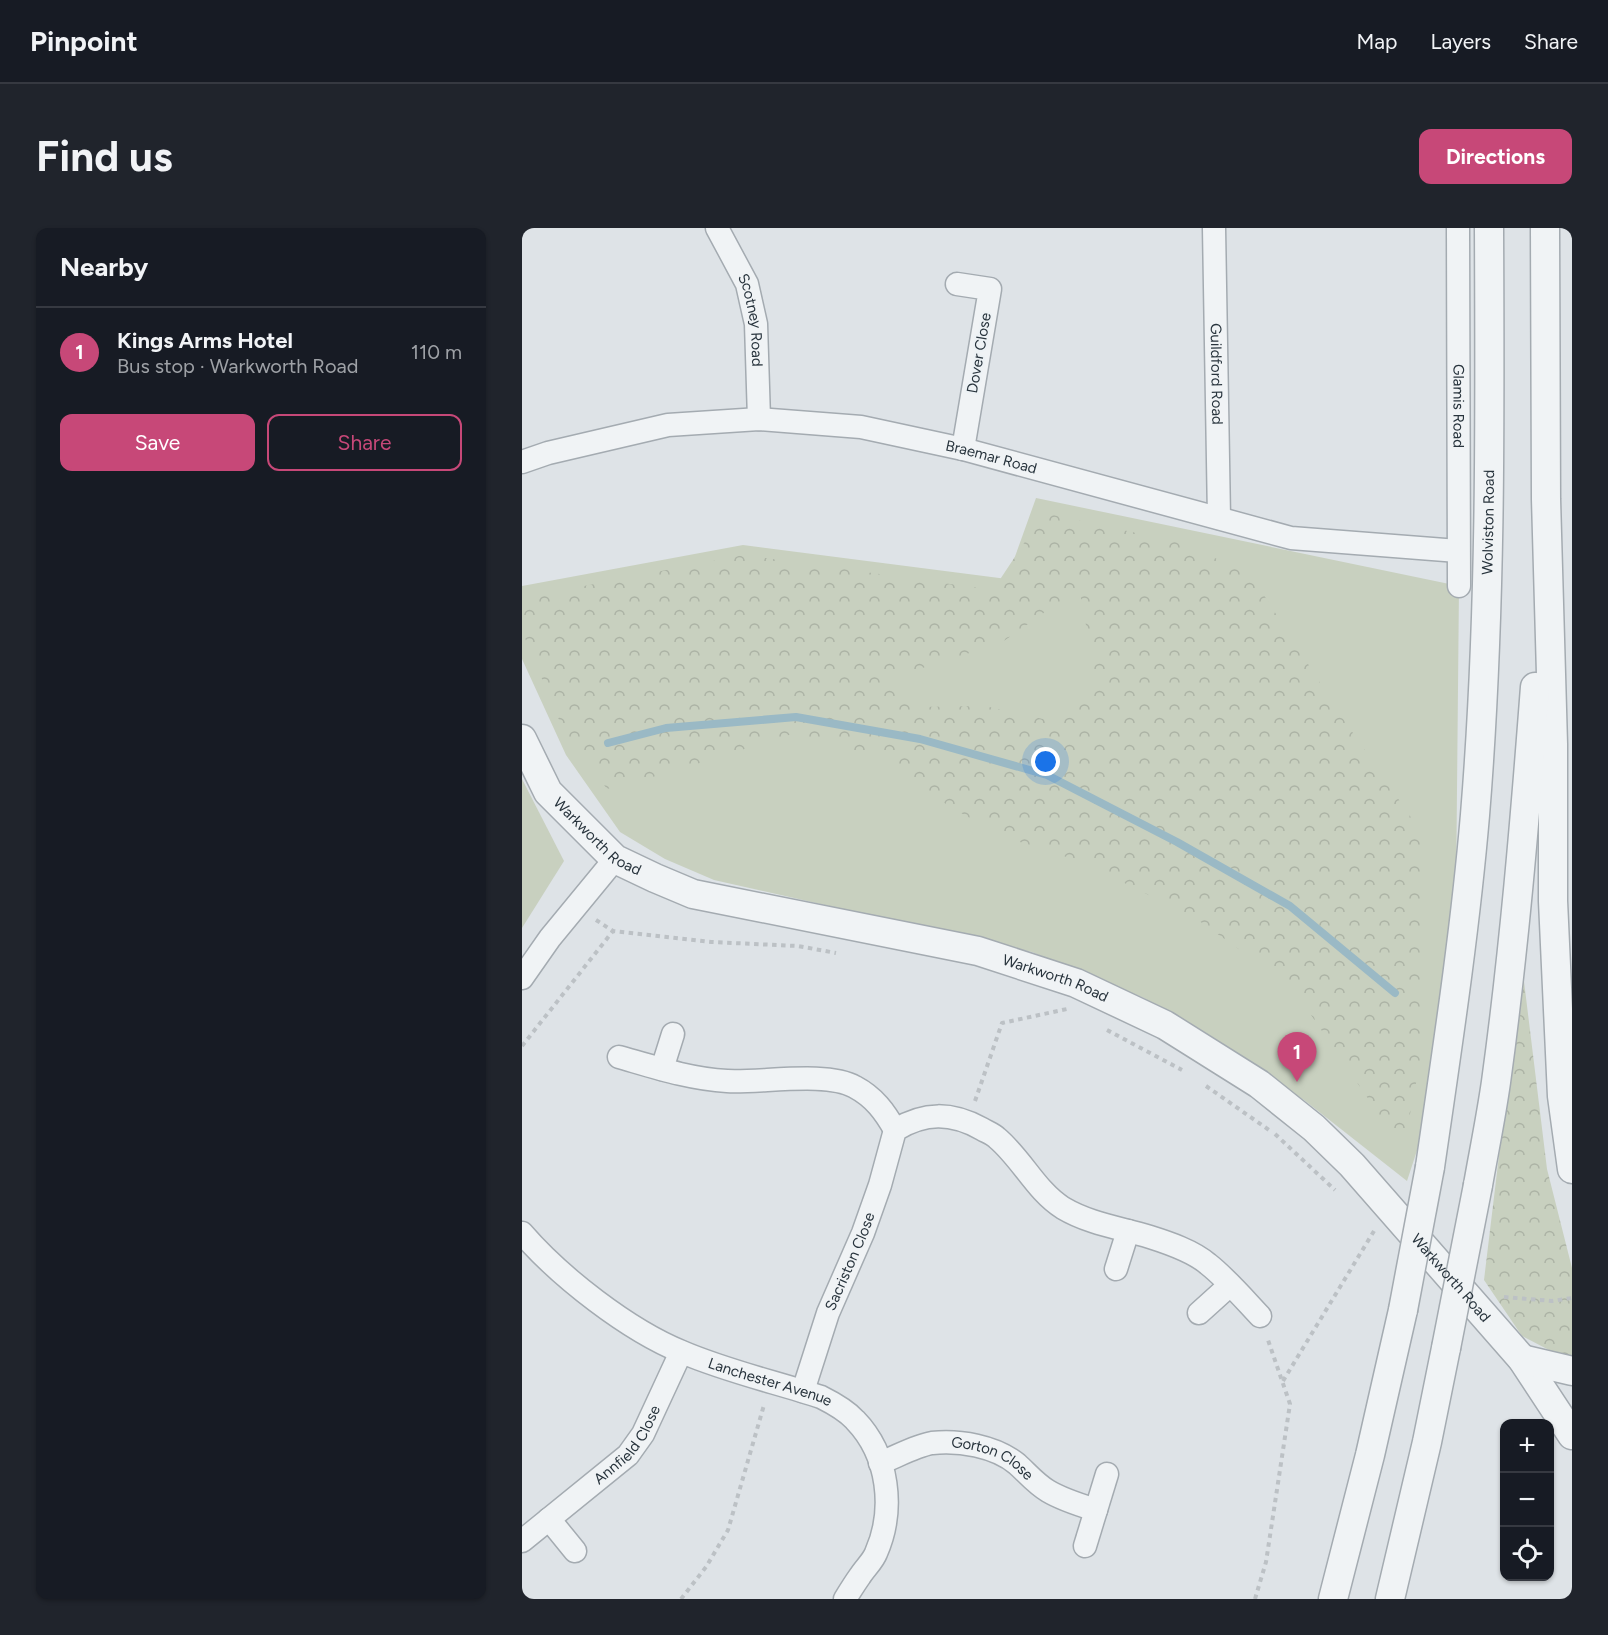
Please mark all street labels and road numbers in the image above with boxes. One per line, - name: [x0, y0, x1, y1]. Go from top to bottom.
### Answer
- street label: Scotney Road: [734, 270, 766, 367]
- street label: Dover Close: [963, 311, 995, 395]
- street label: Guildford Road: [1207, 323, 1226, 425]
- street label: Glamis Road: [1449, 364, 1468, 448]
- street label: Braemar Road: [944, 437, 1039, 478]
- street label: Wolviston Road: [1478, 470, 1498, 575]
- street label: Warkworth Road: [550, 794, 644, 879]
- street label: Warkworth Road: [1000, 951, 1111, 1006]
- street label: Sacriston Close: [821, 1210, 879, 1313]
- street label: Warkworth Road: [1407, 1230, 1494, 1326]
- street label: Lanchester Avenue: [706, 1354, 835, 1410]
- street label: Annfield Close: [590, 1402, 664, 1488]
- street label: Gorton Close: [951, 1433, 1037, 1484]

